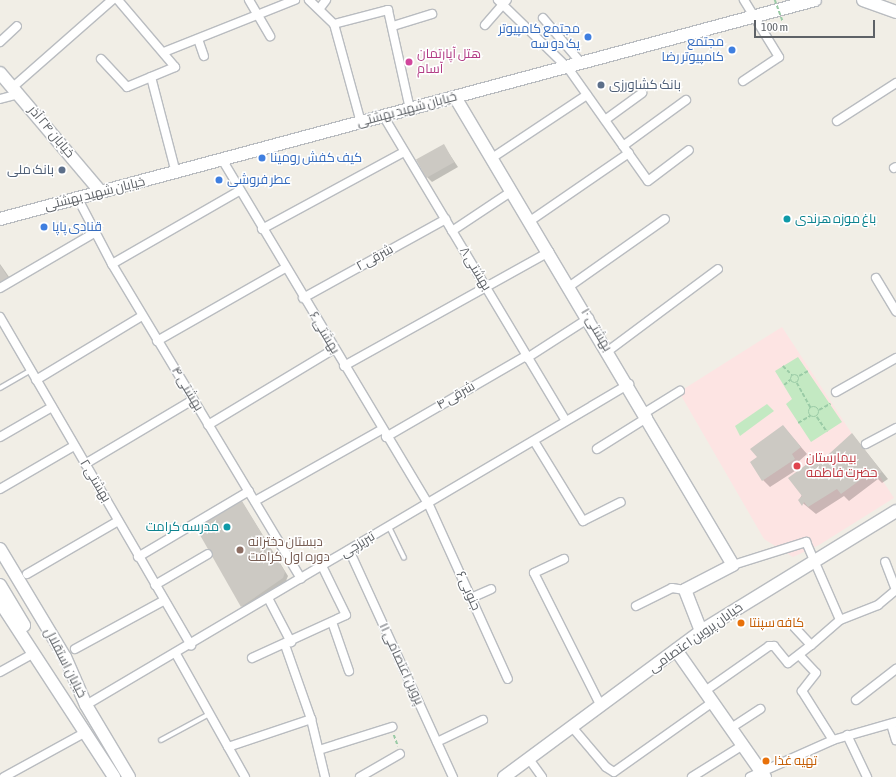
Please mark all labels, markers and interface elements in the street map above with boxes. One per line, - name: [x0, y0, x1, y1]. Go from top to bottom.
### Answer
- scale bar: [756, 12, 877, 38]
- text: 100 m: [761, 20, 788, 34]
- place label: مجتمع کامپیوتر یک دو سه: [498, 22, 580, 53]
- marker: مجتمع کامپیوتر یک دو سه: [583, 32, 593, 42]
- place label: مجتمع کامپیوتر رضا: [661, 35, 724, 66]
- marker: مجتمع کامپیوتر رضا: [727, 45, 737, 55]
- place label: هتل آپارتمان آسام: [417, 47, 481, 78]
- marker: هتل آپارتمان آسام: [404, 57, 414, 67]
- place label: بانک کشاورزی: [609, 77, 681, 93]
- marker: بانک کشاورزی: [596, 80, 606, 90]
- street label: خیابان شهید بهشتی: [355, 89, 459, 131]
- street label: خیابان ۲۴ آذر: [25, 103, 77, 161]
- place label: کیف کفش رومینا: [270, 150, 362, 166]
- marker: کیف کفش رومینا: [257, 153, 267, 163]
- place label: بانک ملی: [7, 162, 54, 178]
- marker: بانک ملی: [57, 165, 67, 175]
- place label: عطر فروشی: [227, 172, 291, 188]
- street label: خیابان شهید بهشتی: [43, 174, 147, 214]
- marker: عطر فروشی: [214, 175, 224, 185]
- place label: باغ موزه هرندی: [795, 211, 876, 227]
- marker: باغ موزه هرندی: [782, 214, 792, 224]
- place label: قنادی پاپا: [52, 219, 102, 235]
- marker: قنادی پاپا: [39, 222, 49, 232]
- street label: شرقی ۲: [354, 242, 396, 274]
- street label: بهشتی ۸: [456, 244, 494, 294]
- street label: بهشتی ۱۰: [577, 306, 615, 354]
- street label: بهشتی ۶: [305, 309, 343, 357]
- street label: بهشتی ۴: [168, 364, 206, 414]
- street label: شرقی ۴: [434, 379, 478, 413]
- place label: بیمارستان حضرت فاطمه: [806, 451, 877, 482]
- street label: بهشتی ۲: [76, 457, 114, 505]
- marker: بیمارستان حضرت فاطمه: [791, 460, 803, 472]
- place label: مدرسه کرامت: [146, 519, 219, 535]
- marker: مدرسه کرامت: [222, 522, 232, 532]
- street label: تبریزچی: [338, 529, 378, 561]
- place label: دبستان دخترانه دوره اول کرامت: [248, 535, 330, 566]
- marker: دبستان دخترانه دوره اول کرامت: [235, 545, 245, 555]
- street label: جنوبی ۶: [452, 569, 484, 613]
- street label: خیابان پروین اعتصامی: [646, 600, 746, 676]
- place label: کافه سپنتا: [749, 615, 804, 631]
- marker: کافه سپنتا: [736, 618, 746, 628]
- street label: پروین اعتصامی ۱۱: [375, 621, 427, 707]
- street label: خیابان استقلال: [41, 625, 89, 701]
- place label: تهیه غذا: [774, 753, 817, 769]
- marker: تهیه غذا: [761, 756, 771, 766]

